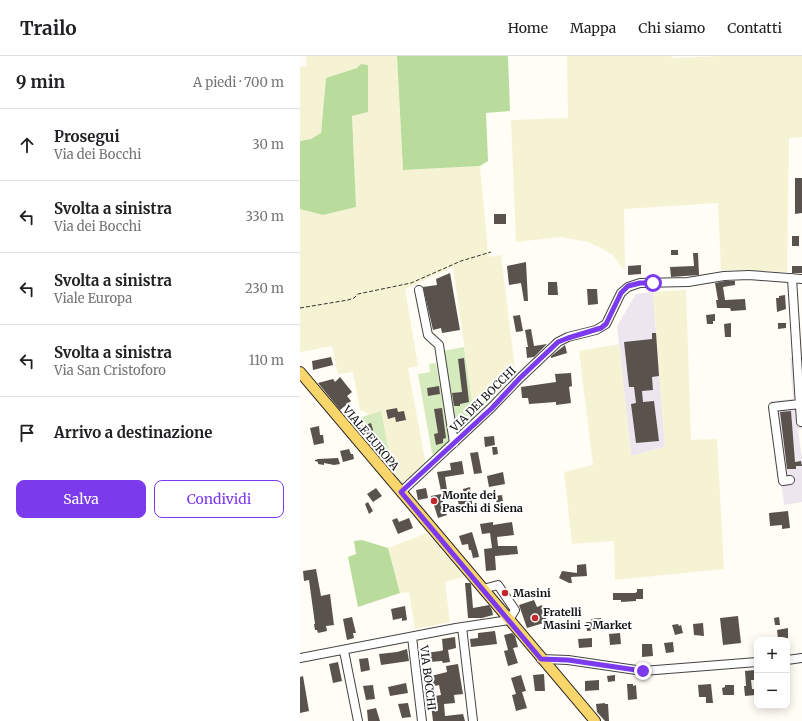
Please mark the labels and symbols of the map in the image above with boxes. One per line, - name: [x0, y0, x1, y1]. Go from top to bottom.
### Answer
- route start: [644, 274, 662, 292]
- street label: VIA DEI BOCCHI: [447, 363, 519, 435]
- street label: VIALE EUROPA: [339, 402, 402, 473]
- place label: Monte dei Paschi di Siena: [442, 488, 523, 515]
- marker: Monte dei Paschi di Siena: [429, 496, 439, 506]
- place label: Masini: [513, 586, 551, 600]
- marker: Masini: [500, 588, 510, 598]
- place label: Fratelli Masini - Market: [543, 605, 633, 632]
- marker: Fratelli Masini - Market: [530, 613, 540, 623]
- street label: VIA BOCCHI: [417, 644, 439, 711]
- route end: [634, 662, 652, 680]

